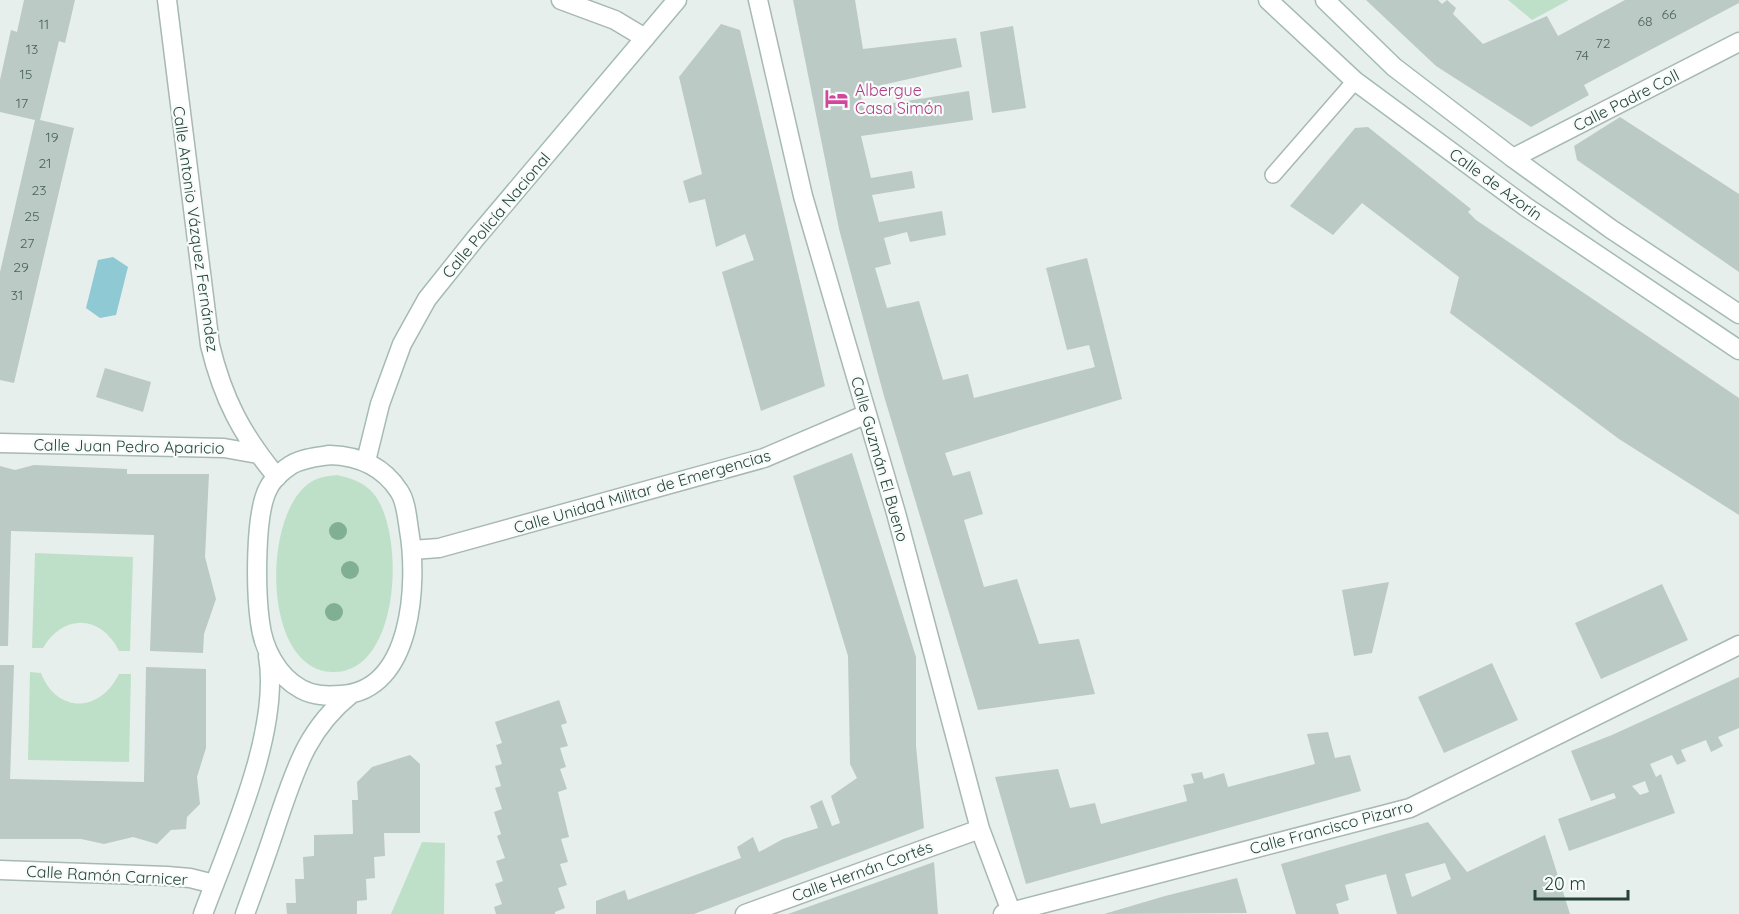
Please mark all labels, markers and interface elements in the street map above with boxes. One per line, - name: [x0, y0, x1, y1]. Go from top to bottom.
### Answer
- house number: 66: [1661, 5, 1677, 23]
- house number: 68: [1637, 12, 1653, 30]
- house number: 11: [39, 15, 49, 33]
- house number: 72: [1596, 34, 1611, 52]
- house number: 13: [26, 40, 38, 58]
- house number: 74: [1575, 46, 1589, 64]
- house number: 15: [20, 65, 32, 83]
- street label: Calle Padre Coll: [1570, 65, 1682, 135]
- place label: Albergue Casa Simón: [855, 80, 943, 118]
- hotel icon: Albergue Casa Simón: [824, 86, 850, 112]
- house number: 17: [16, 94, 28, 112]
- street label: Calle Antonio Vázquez Fernández: [169, 105, 223, 353]
- house number: 19: [46, 128, 59, 146]
- street label: Calle de Azorín: [1446, 144, 1546, 224]
- street label: Calle Policía Nacional: [438, 148, 554, 282]
- house number: 21: [39, 154, 51, 172]
- house number: 23: [31, 181, 47, 199]
- house number: 25: [24, 207, 40, 225]
- house number: 27: [20, 234, 34, 252]
- house number: 29: [13, 258, 29, 276]
- house number: 31: [11, 286, 23, 304]
- street label: Calle Guzmán El Bueno: [847, 374, 913, 544]
- street label: Calle Juan Pedro Aparicio: [33, 434, 225, 458]
- street label: Calle Unidad Militar de Emergencias: [511, 445, 773, 537]
- street label: Calle Francisco Pizarro: [1247, 796, 1415, 858]
- street label: Calle Hernán Cortés: [789, 836, 935, 906]
- street label: Calle Ramón Carnicer: [26, 861, 188, 889]
- scale bar: [1535, 863, 1628, 901]
- text: 20 m: [1544, 872, 1586, 895]

